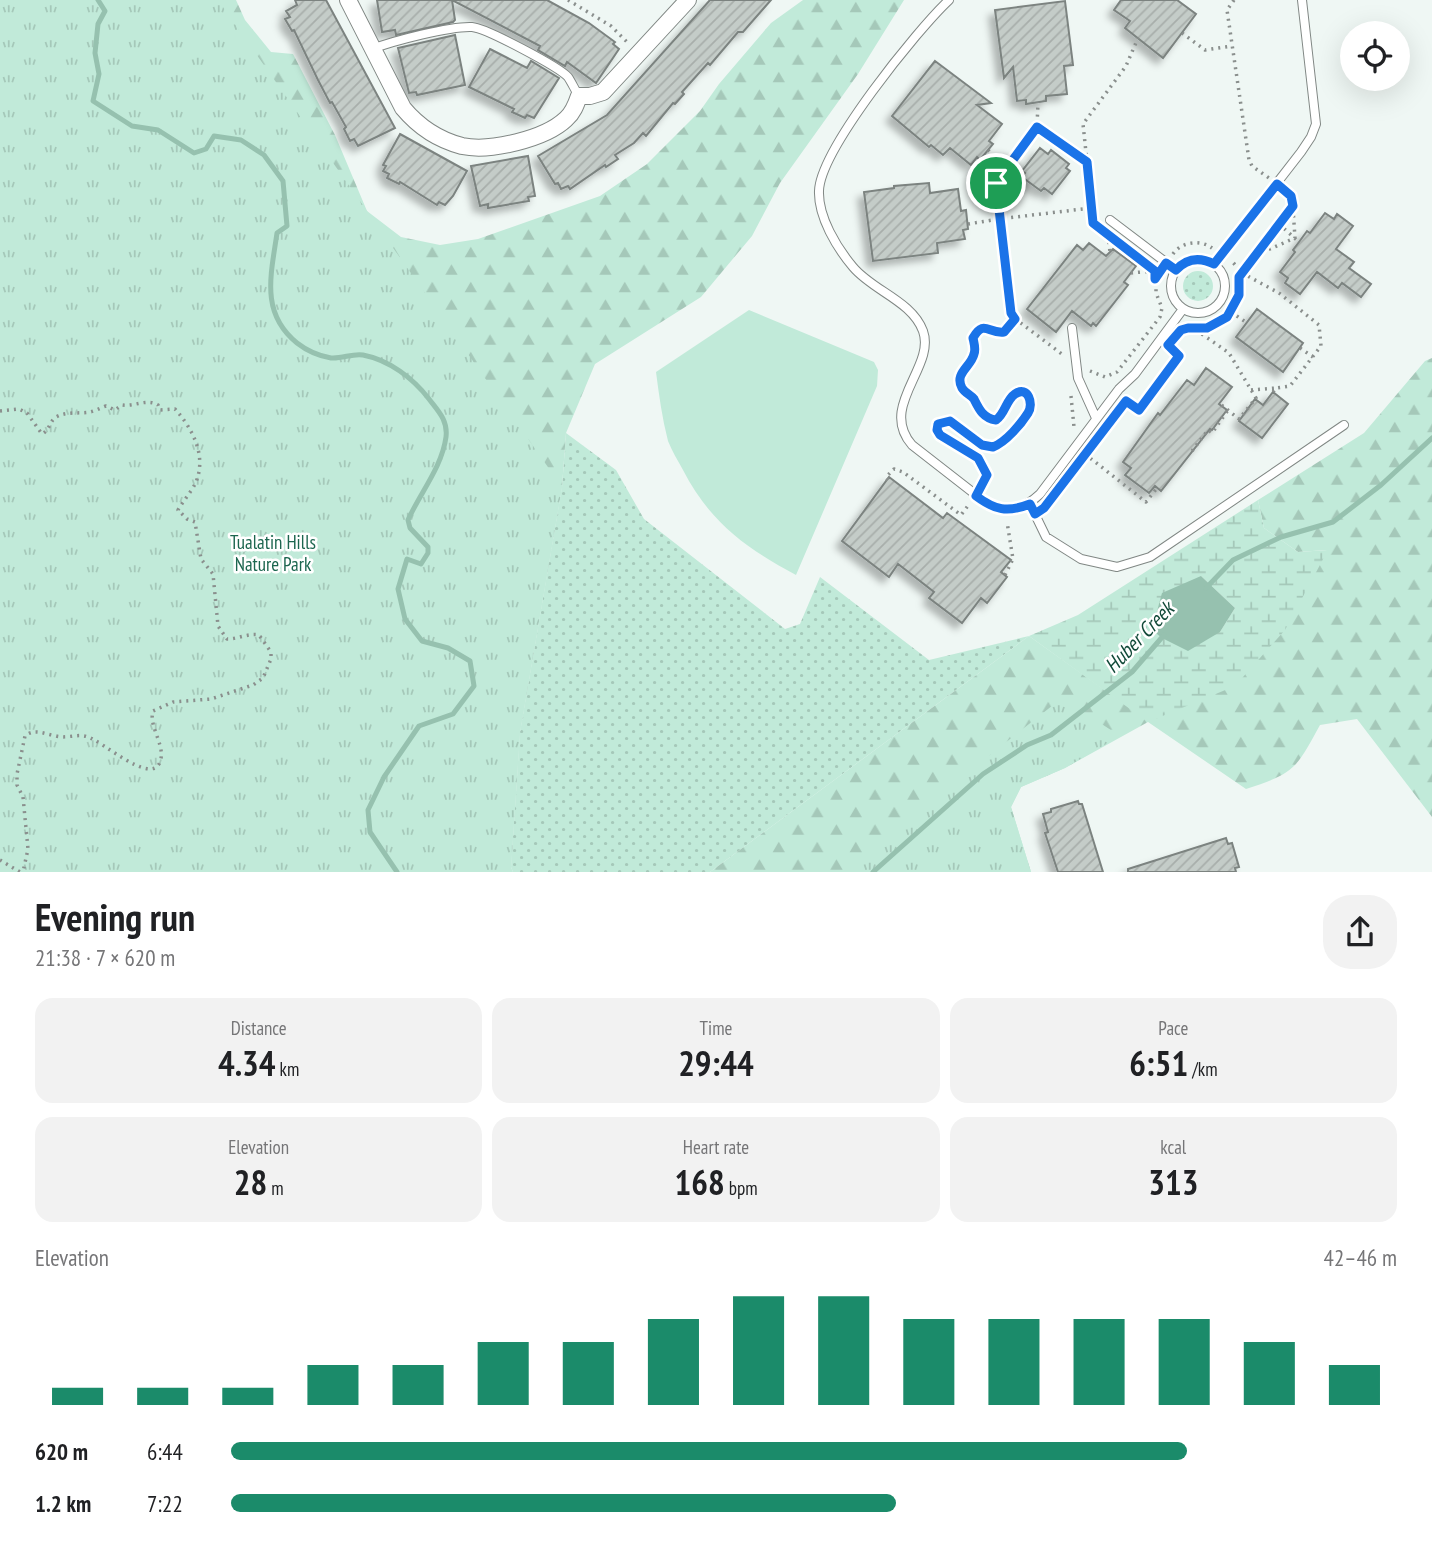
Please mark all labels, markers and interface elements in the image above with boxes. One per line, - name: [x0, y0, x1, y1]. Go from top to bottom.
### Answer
- map controls: [1340, 21, 1410, 91]
- button: locate: [1340, 21, 1410, 91]
- pin: [966, 153, 1026, 213]
- icon: arrive: [977, 164, 1015, 202]
- park label: Tualatin Hills Nature Park: [230, 530, 316, 576]
- water label: Huber Creek: [1098, 594, 1182, 678]
- text: Evening run: [35, 892, 195, 941]
- button: share: [1323, 895, 1397, 969]
- text: 21:38 · 7 × 620 m: [35, 943, 175, 972]
- text: Distance: [231, 1016, 287, 1040]
- text: Time: [700, 1016, 732, 1040]
- text: Pace: [1158, 1016, 1188, 1040]
- text: 4.34: [218, 1040, 276, 1086]
- text: 29:44: [678, 1040, 754, 1086]
- text: 6:51: [1129, 1040, 1188, 1086]
- text: km: [276, 1057, 299, 1081]
- text: /km: [1188, 1057, 1218, 1081]
- text: Elevation: [228, 1135, 289, 1159]
- text: Heart rate: [683, 1135, 749, 1159]
- text: kcal: [1160, 1135, 1186, 1159]
- text: 28: [234, 1159, 267, 1205]
- text: 168: [674, 1159, 725, 1205]
- text: 313: [1148, 1159, 1198, 1205]
- text: m: [267, 1176, 284, 1200]
- text: bpm: [725, 1176, 758, 1200]
- text: Elevation: [35, 1243, 109, 1272]
- text: 42–46 m: [1324, 1243, 1397, 1272]
- text: 620 m: [35, 1437, 88, 1466]
- text: 6:44: [147, 1437, 183, 1466]
- text: 1.2 km: [35, 1489, 91, 1518]
- text: 7:22: [147, 1489, 183, 1518]

